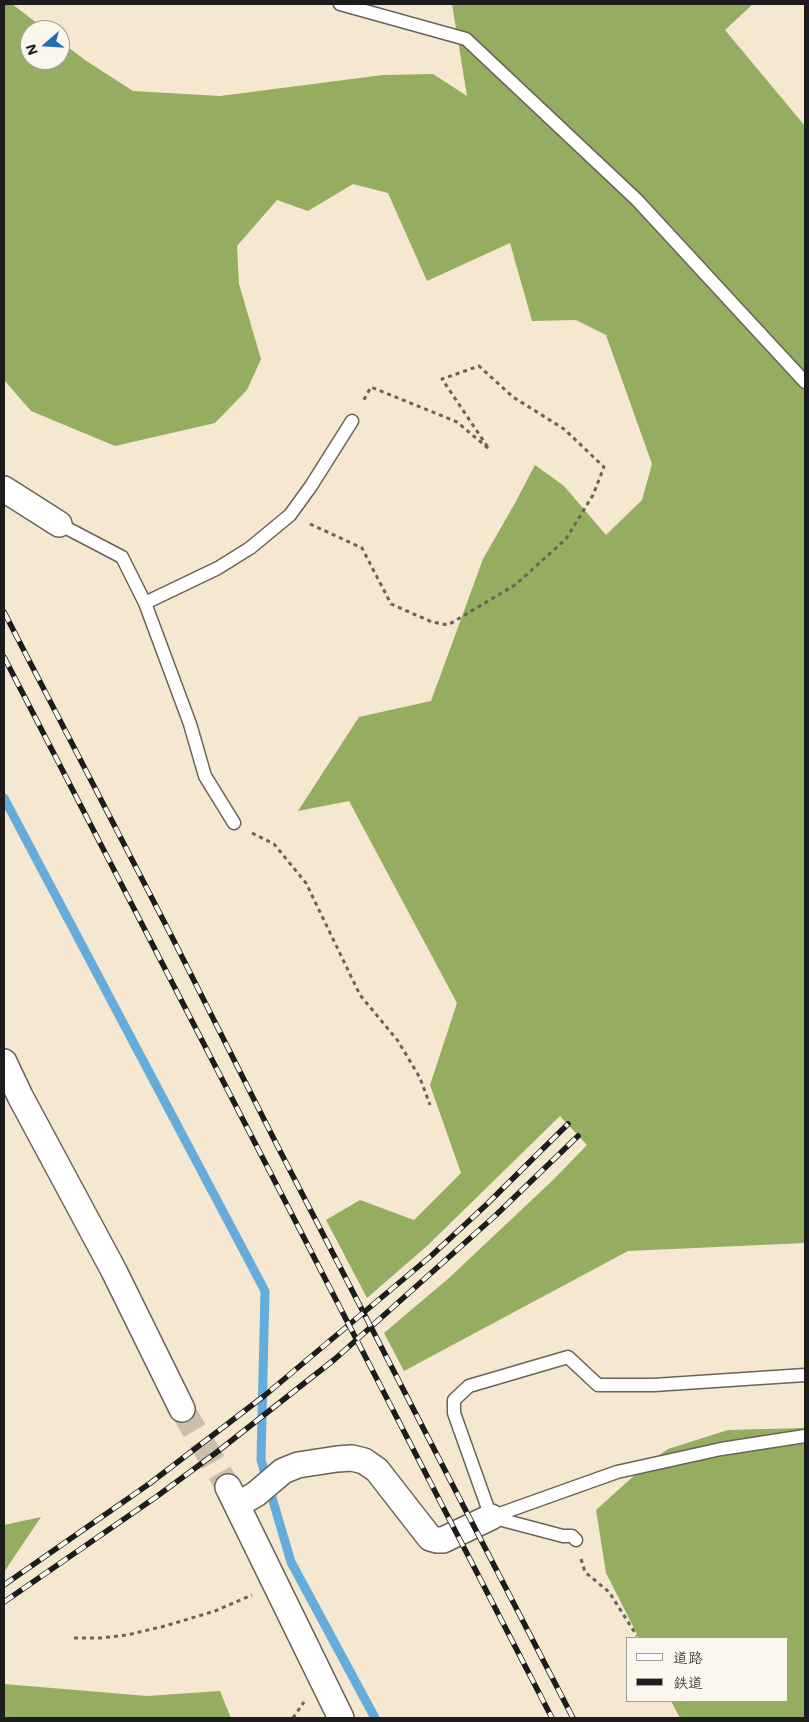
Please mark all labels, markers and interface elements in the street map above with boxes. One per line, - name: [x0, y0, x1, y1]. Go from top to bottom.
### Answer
- north arrow: [20, 20, 70, 70]
- text: N: [21, 42, 42, 58]
- legend: [626, 1637, 789, 1702]
- text: 道路: [673, 1647, 703, 1667]
- text: 鉄道: [673, 1672, 703, 1692]

